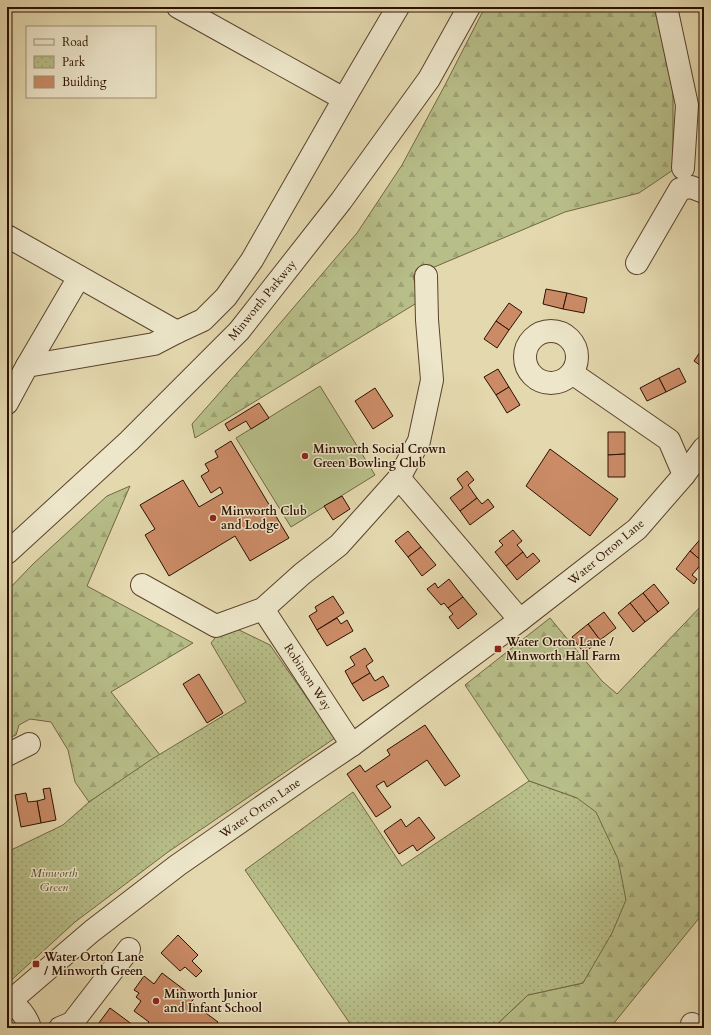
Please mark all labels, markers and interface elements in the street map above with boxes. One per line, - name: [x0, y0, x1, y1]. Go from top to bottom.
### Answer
- legend: [26, 26, 156, 98]
- text: Road: [62, 34, 89, 50]
- text: Park: [62, 54, 86, 70]
- text: Building: [62, 74, 107, 90]
- street label: Minworth Parkway: [224, 256, 300, 344]
- place label: Minworth Social Crown Green Bowling Club: [313, 441, 446, 471]
- marker: Minworth Social Crown Green Bowling Club: [300, 451, 310, 461]
- place label: Minworth Club and Lodge: [221, 503, 307, 533]
- marker: Minworth Club and Lodge: [208, 513, 218, 523]
- street label: Water Orton Lane: [564, 515, 648, 589]
- place label: Water Orton Lane / Minworth Hall Farm: [505, 634, 621, 664]
- street label: Robinson Way: [280, 640, 336, 714]
- marker: Water Orton Lane / Minworth Hall Farm: [493, 644, 503, 654]
- street label: Water Orton Lane: [216, 774, 304, 842]
- park label: Minworth Green: [30, 865, 78, 895]
- place label: Water Orton Lane / Minworth Green: [43, 949, 144, 979]
- marker: Water Orton Lane / Minworth Green: [31, 959, 41, 969]
- place label: Minworth Junior and Infant School: [164, 986, 263, 1016]
- marker: Minworth Junior and Infant School: [151, 996, 161, 1006]

